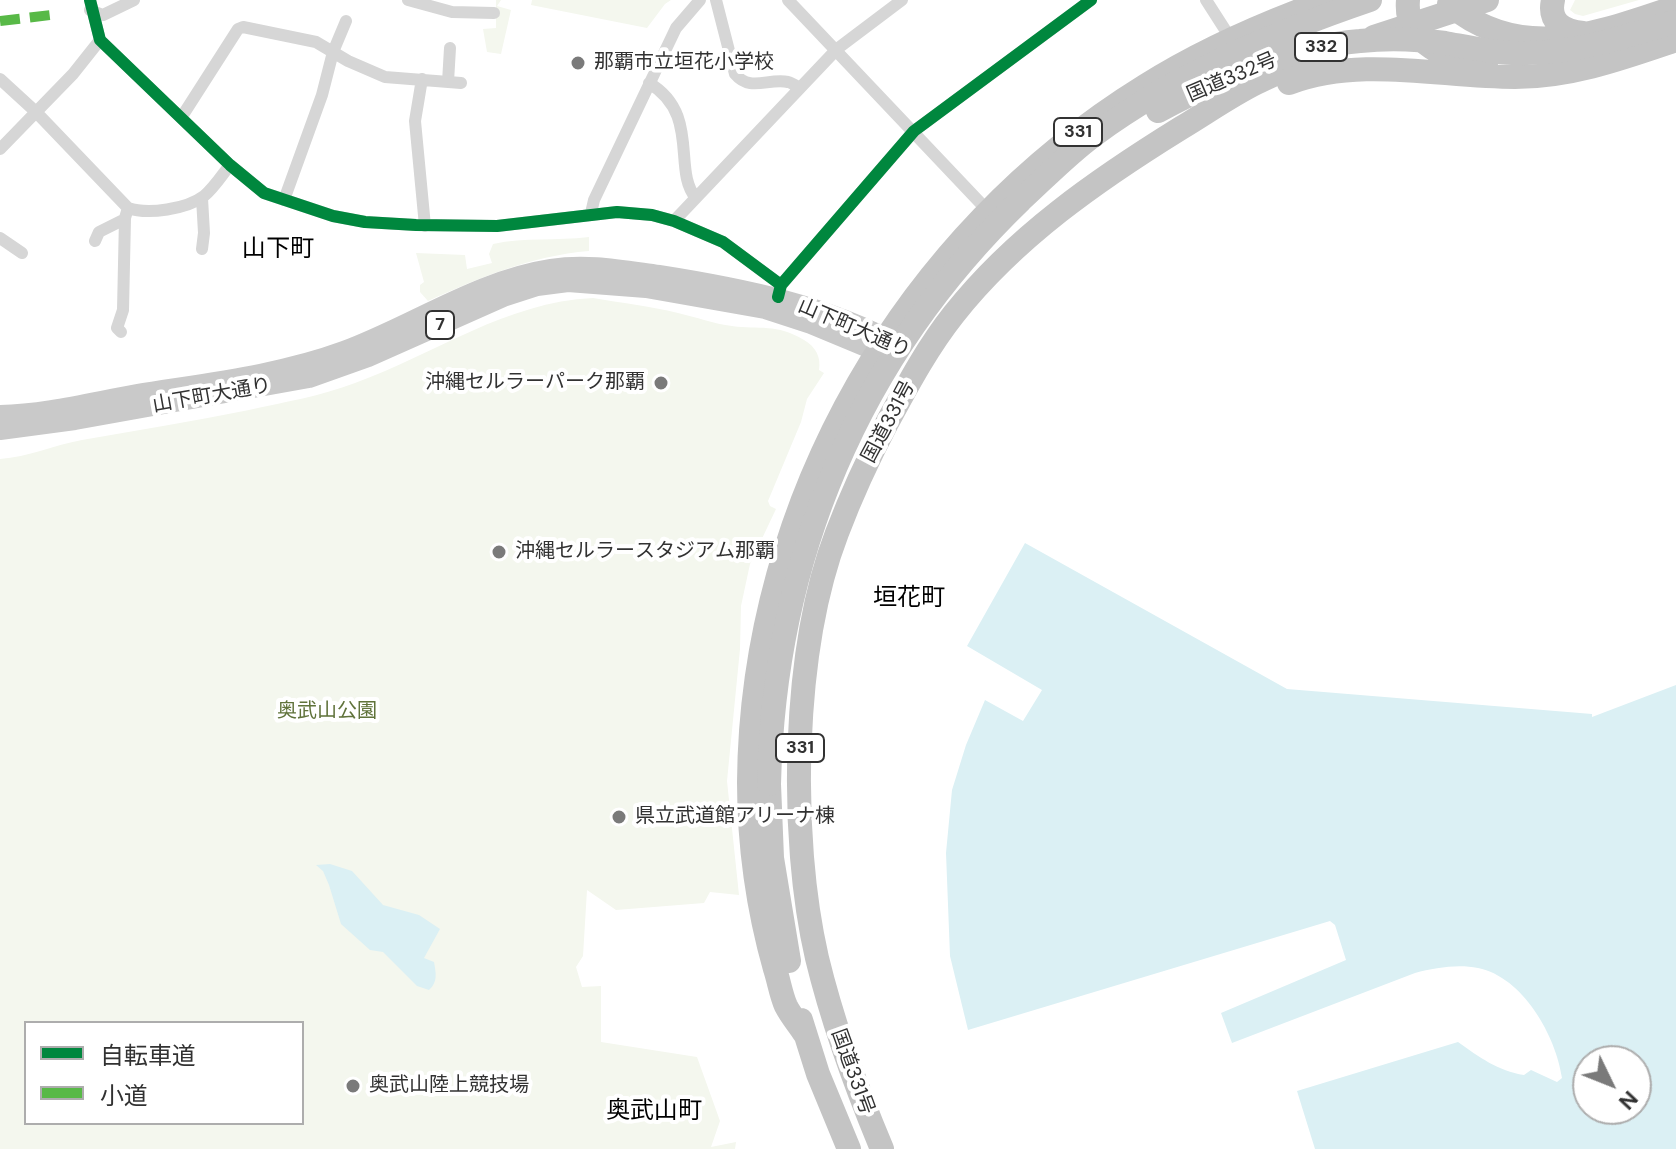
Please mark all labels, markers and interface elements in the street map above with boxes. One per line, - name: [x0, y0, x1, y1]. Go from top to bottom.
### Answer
- road number: 332: [1295, 33, 1347, 61]
- street label: 国道332号: [1184, 48, 1280, 108]
- place label: 那覇市立垣花小学校: [594, 51, 774, 75]
- marker: 那覇市立垣花小学校: [569, 54, 587, 72]
- road number: 331: [1054, 118, 1102, 146]
- district label: 山下町: [242, 236, 314, 264]
- street label: 山下町大通り: [794, 295, 914, 363]
- road number: 7: [426, 311, 454, 339]
- place label: 沖縄セルラーパーク那覇: [425, 371, 645, 395]
- street label: 山下町大通り: [151, 374, 273, 418]
- marker: 沖縄セルラーパーク那覇: [652, 374, 670, 392]
- street label: 国道331号: [857, 377, 921, 467]
- place label: 沖縄セルラースタジアム那覇: [515, 540, 775, 564]
- marker: 沖縄セルラースタジアム那覇: [490, 543, 508, 561]
- district label: 垣花町: [873, 585, 945, 613]
- park label: 奥武山公園: [277, 700, 377, 724]
- road number: 331: [776, 734, 824, 762]
- place label: 県立武道館アリーナ棟: [635, 805, 835, 829]
- marker: 県立武道館アリーナ棟: [610, 808, 628, 826]
- legend: [24, 1021, 304, 1125]
- street label: 国道331号: [825, 1026, 879, 1118]
- text: 自転車道: [100, 1040, 196, 1071]
- north arrow: [1572, 1045, 1652, 1125]
- place label: 奥武山陸上競技場: [369, 1074, 529, 1098]
- marker: 奥武山陸上競技場: [344, 1077, 362, 1095]
- text: 小道: [100, 1080, 148, 1111]
- text: N: [1612, 1085, 1645, 1116]
- district label: 奥武山町: [606, 1098, 702, 1126]

